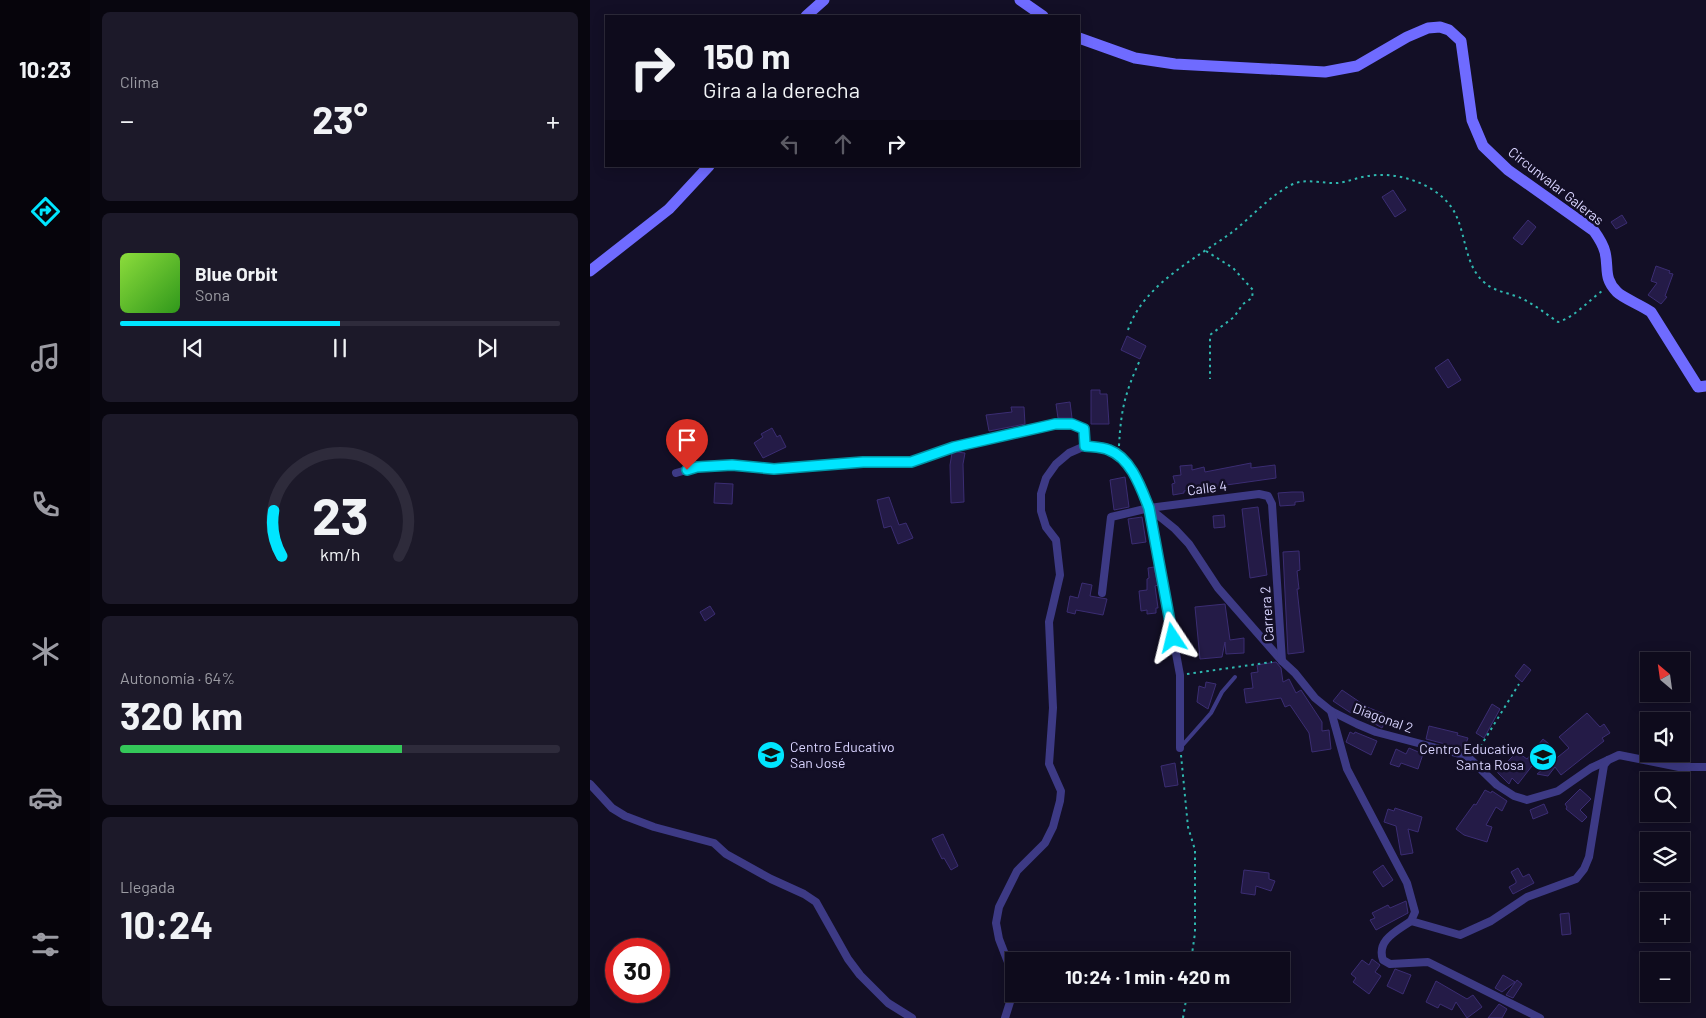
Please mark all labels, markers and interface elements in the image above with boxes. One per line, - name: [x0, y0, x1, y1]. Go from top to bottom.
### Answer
- text: 150 m: [703, 34, 790, 76]
- icon: right: [620, 35, 685, 100]
- text: 10:23: [19, 56, 71, 82]
- text: Clima: [120, 72, 159, 91]
- text: Gira a la derecha: [703, 76, 860, 102]
- text: 23°: [312, 96, 368, 142]
- text: −: [120, 103, 134, 137]
- text: +: [546, 103, 560, 137]
- icon: left: [776, 130, 804, 158]
- icon: ahead: [829, 130, 857, 158]
- icon: right: [882, 130, 910, 158]
- street label: Circunvalar Galeras: [1505, 143, 1608, 228]
- icon: directions: [28, 194, 63, 229]
- text: Blue Orbit: [195, 262, 278, 285]
- text: Sona: [195, 285, 230, 304]
- icon: previous: [179, 334, 207, 362]
- icon: pause: [326, 334, 354, 362]
- icon: next: [473, 334, 501, 362]
- icon: music: [28, 340, 63, 375]
- pin: [666, 419, 708, 470]
- icon: arrive: [673, 426, 701, 454]
- street label: Calle 4: [1186, 477, 1228, 498]
- text: 23: [312, 483, 368, 545]
- icon: phone: [28, 487, 63, 522]
- text: km/h: [320, 543, 360, 565]
- street label: Carrera 2: [1256, 586, 1277, 642]
- position arrow: [1146, 611, 1198, 663]
- icon: climate: [28, 634, 63, 669]
- north arrow: [1640, 652, 1690, 702]
- map controls: [1640, 652, 1690, 1002]
- text: Autonomía · 64%: [120, 668, 235, 687]
- text: 320 km: [120, 692, 243, 738]
- street label: Diagonal 2: [1351, 699, 1416, 736]
- button: sound: [1640, 712, 1690, 762]
- place label: Centro Educativo San José: [790, 738, 895, 771]
- school or university icon: Centro Educativo San José: [756, 740, 786, 770]
- place label: Centro Educativo Santa Rosa: [1419, 740, 1524, 773]
- school or university icon: Centro Educativo Santa Rosa: [1528, 742, 1558, 772]
- button: search: [1640, 772, 1690, 822]
- icon: car: [28, 780, 63, 815]
- button: layers: [1640, 832, 1690, 882]
- text: Llegada: [120, 877, 175, 896]
- button: +: [1640, 892, 1690, 942]
- text: 10:24: [120, 901, 213, 947]
- icon: filters: [28, 927, 63, 962]
- speed limit sign: 30: [605, 938, 670, 1003]
- button: −: [1640, 952, 1690, 1002]
- text: 10:24 · 1 min · 420 m: [1065, 965, 1230, 988]

